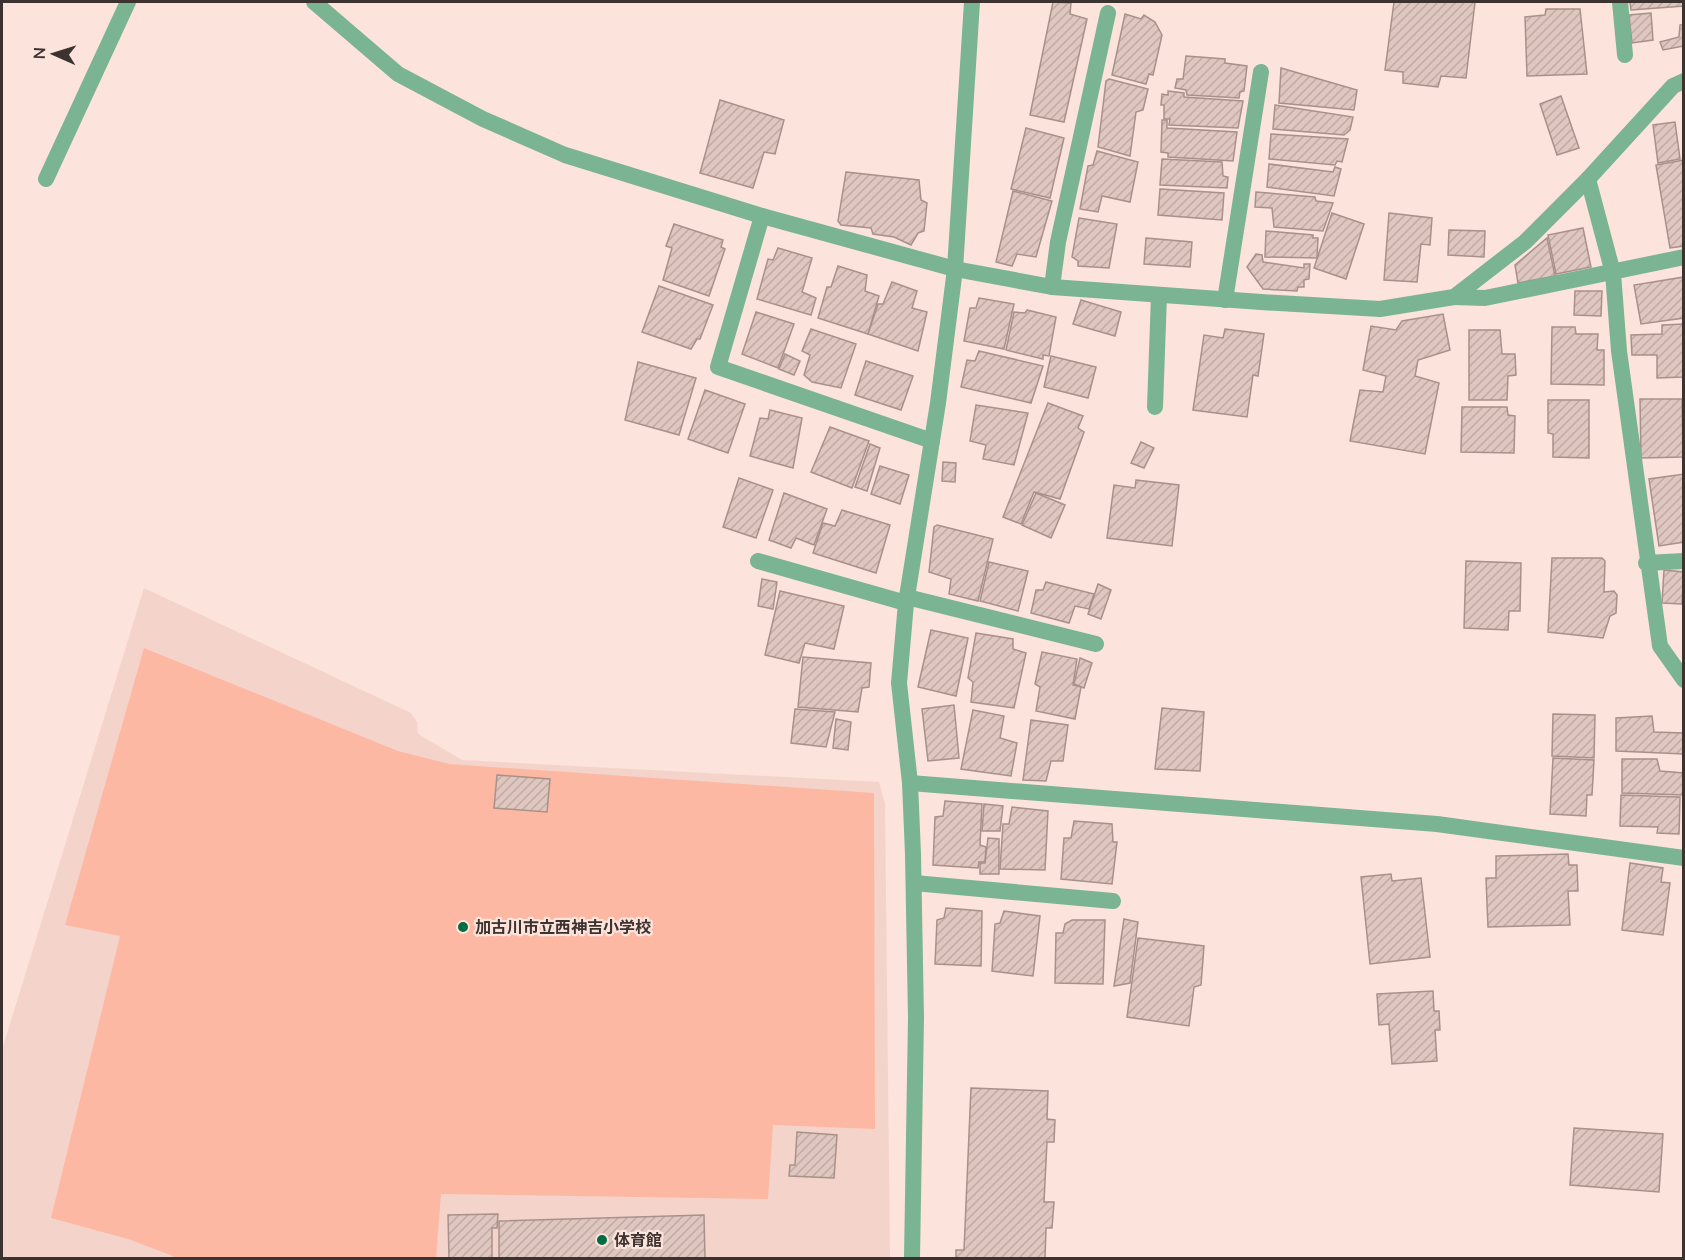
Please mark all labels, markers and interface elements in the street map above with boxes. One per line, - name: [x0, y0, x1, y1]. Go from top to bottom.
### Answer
- north arrow: [24, 24, 84, 84]
- text: N: [29, 47, 49, 60]
- place label: 加古川市立西神吉小学校: [475, 917, 651, 937]
- marker: 加古川市立西神吉小学校: [456, 920, 470, 934]
- place label: 体育館: [614, 1230, 662, 1250]
- marker: 体育館: [595, 1233, 609, 1247]

